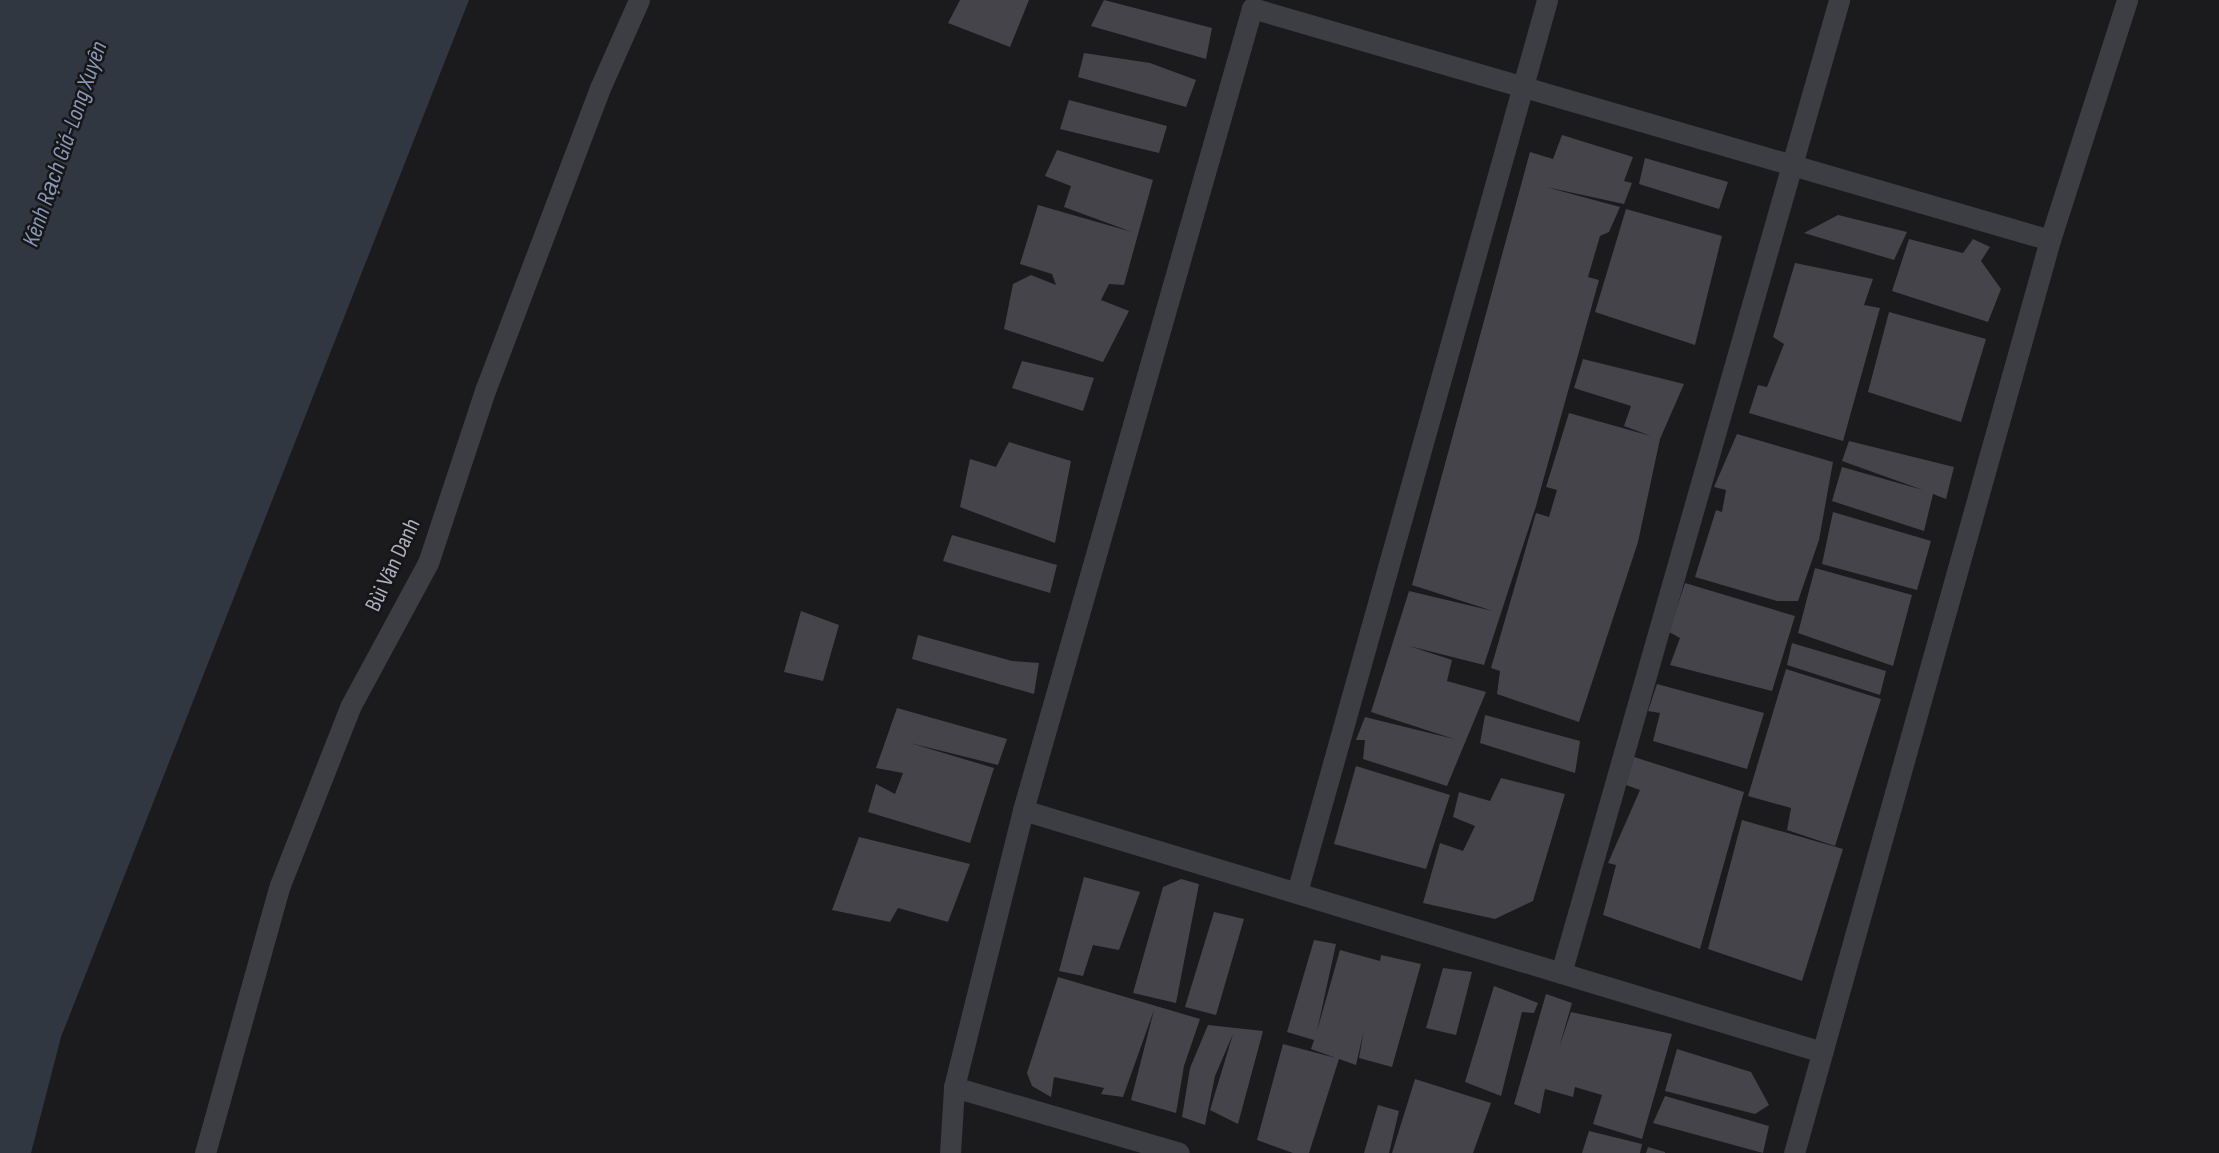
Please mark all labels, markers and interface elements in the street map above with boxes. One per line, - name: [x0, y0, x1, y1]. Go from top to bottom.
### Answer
- water label: Kênh Rạch Giá-Long Xuyên: [16, 38, 114, 250]
- street label: Bùi Văn Danh: [359, 514, 427, 616]

